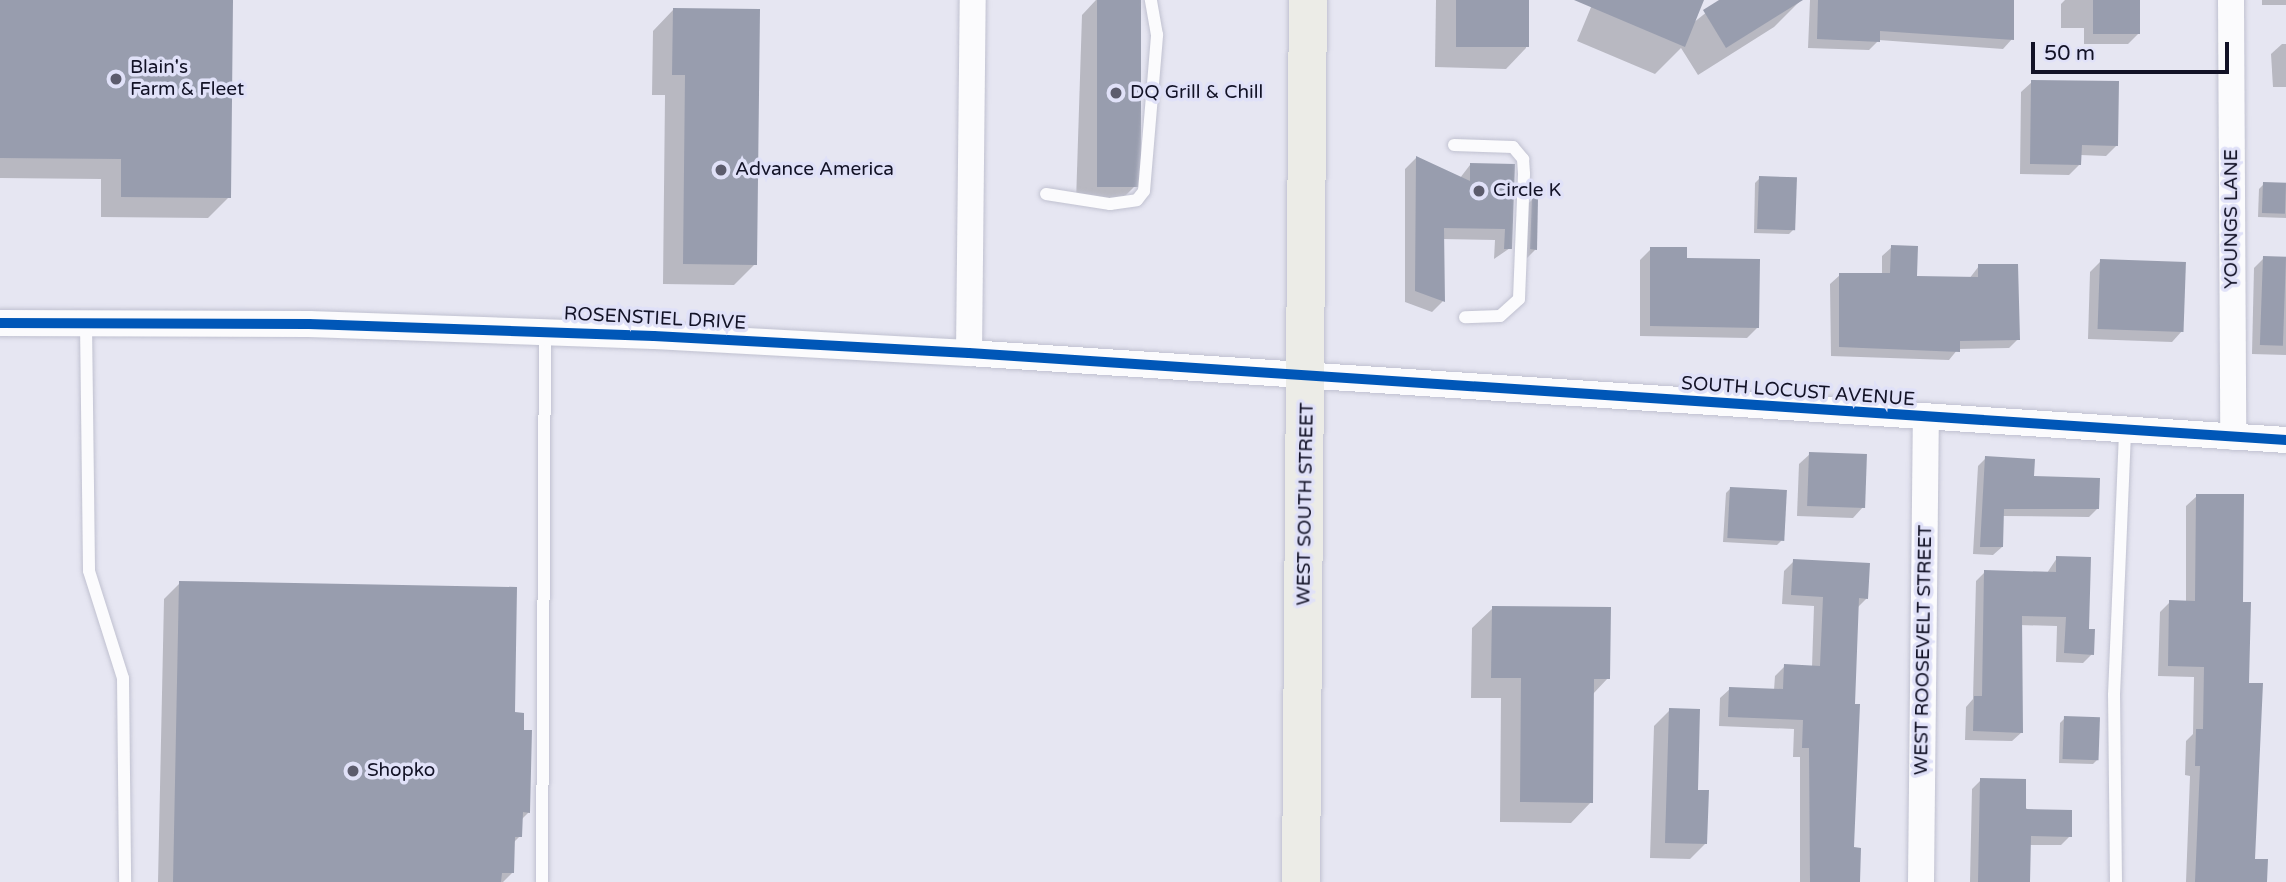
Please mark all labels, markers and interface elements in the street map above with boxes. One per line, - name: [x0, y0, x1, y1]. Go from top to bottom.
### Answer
- scale bar: [2034, 28, 2232, 72]
- text: 50 m: [2044, 41, 2095, 66]
- place label: Blain's Farm & Fleet: [130, 57, 244, 101]
- marker: Blain's Farm & Fleet: [108, 71, 124, 87]
- place label: DQ Grill & Chill: [1130, 82, 1263, 104]
- marker: DQ Grill & Chill: [1108, 85, 1124, 101]
- street label: YOUNGS LANE: [2221, 149, 2243, 289]
- place label: Advance America: [735, 159, 894, 181]
- marker: Advance America: [713, 162, 729, 178]
- place label: Circle K: [1493, 180, 1561, 202]
- marker: Circle K: [1471, 183, 1487, 199]
- street label: ROSENSTIEL DRIVE: [563, 303, 747, 335]
- street label: SOUTH LOCUST AVENUE: [1680, 372, 1916, 412]
- street label: WEST SOUTH STREET: [1293, 402, 1319, 606]
- street label: WEST ROOSEVELT STREET: [1910, 525, 1938, 775]
- place label: Shopko: [367, 760, 435, 782]
- marker: Shopko: [345, 763, 361, 779]

